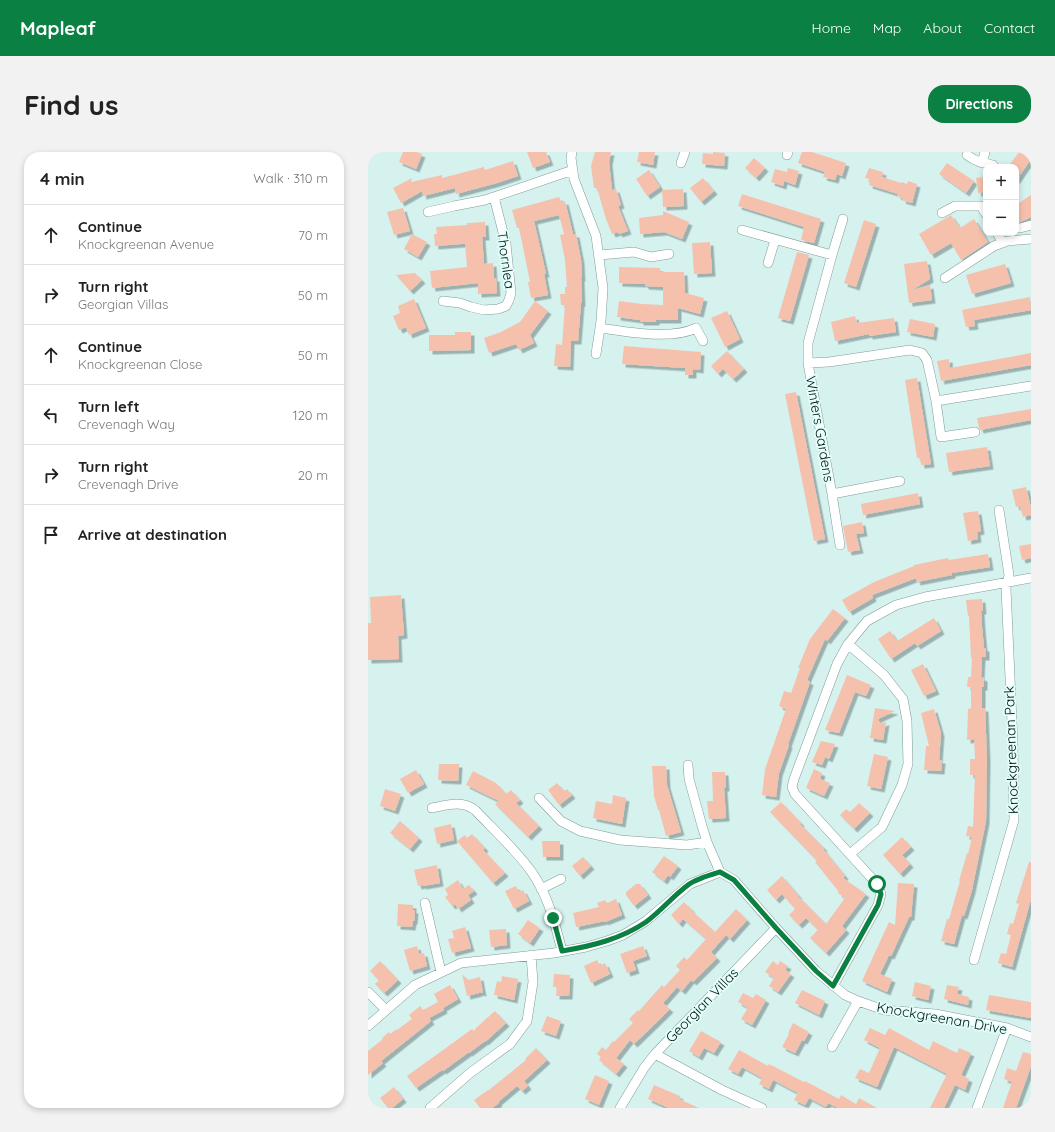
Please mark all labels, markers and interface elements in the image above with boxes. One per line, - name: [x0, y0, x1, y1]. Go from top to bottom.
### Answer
- text: Mapleaf: [20, 16, 96, 40]
- text: Home: [812, 19, 851, 37]
- text: Map: [873, 19, 901, 37]
- text: About: [923, 19, 962, 37]
- text: Contact: [984, 19, 1035, 37]
- button: Directions: [928, 85, 1031, 123]
- text: Find us: [24, 87, 118, 122]
- map controls: [983, 164, 1019, 236]
- button: +: [983, 164, 1019, 200]
- text: 4 min: [40, 168, 85, 189]
- text: Walk · 310 m: [253, 170, 328, 186]
- button: −: [983, 200, 1019, 236]
- text: Continue: [78, 217, 142, 236]
- icon: ahead: [40, 224, 62, 246]
- text: 70 m: [298, 227, 328, 243]
- street label: Thornlea: [493, 230, 519, 290]
- text: Knockgreenan Avenue: [78, 236, 214, 252]
- text: Turn right: [78, 277, 149, 296]
- icon: right: [40, 284, 62, 306]
- text: 50 m: [298, 287, 328, 303]
- text: Georgian Villas: [78, 296, 168, 312]
- text: Continue: [78, 337, 142, 356]
- icon: ahead: [40, 344, 62, 366]
- text: 50 m: [298, 347, 328, 363]
- text: Knockgreenan Close: [78, 356, 202, 372]
- street label: Winters Gardens: [802, 374, 838, 484]
- text: Turn left: [78, 397, 140, 416]
- icon: left: [40, 404, 62, 426]
- text: 120 m: [293, 407, 328, 423]
- text: Crevenagh Way: [78, 416, 175, 432]
- text: Turn right: [78, 457, 149, 476]
- icon: right: [40, 464, 62, 486]
- text: 20 m: [298, 467, 328, 483]
- text: Crevenagh Drive: [78, 476, 178, 492]
- icon: arrive: [40, 524, 62, 546]
- text: Arrive at destination: [78, 525, 227, 544]
- street label: Knockgreenan Park: [1000, 686, 1022, 814]
- route start: [868, 875, 886, 893]
- route end: [544, 909, 562, 927]
- street label: Georgian Villas: [662, 964, 742, 1046]
- street label: Knockgreenan Drive: [875, 998, 1009, 1038]

